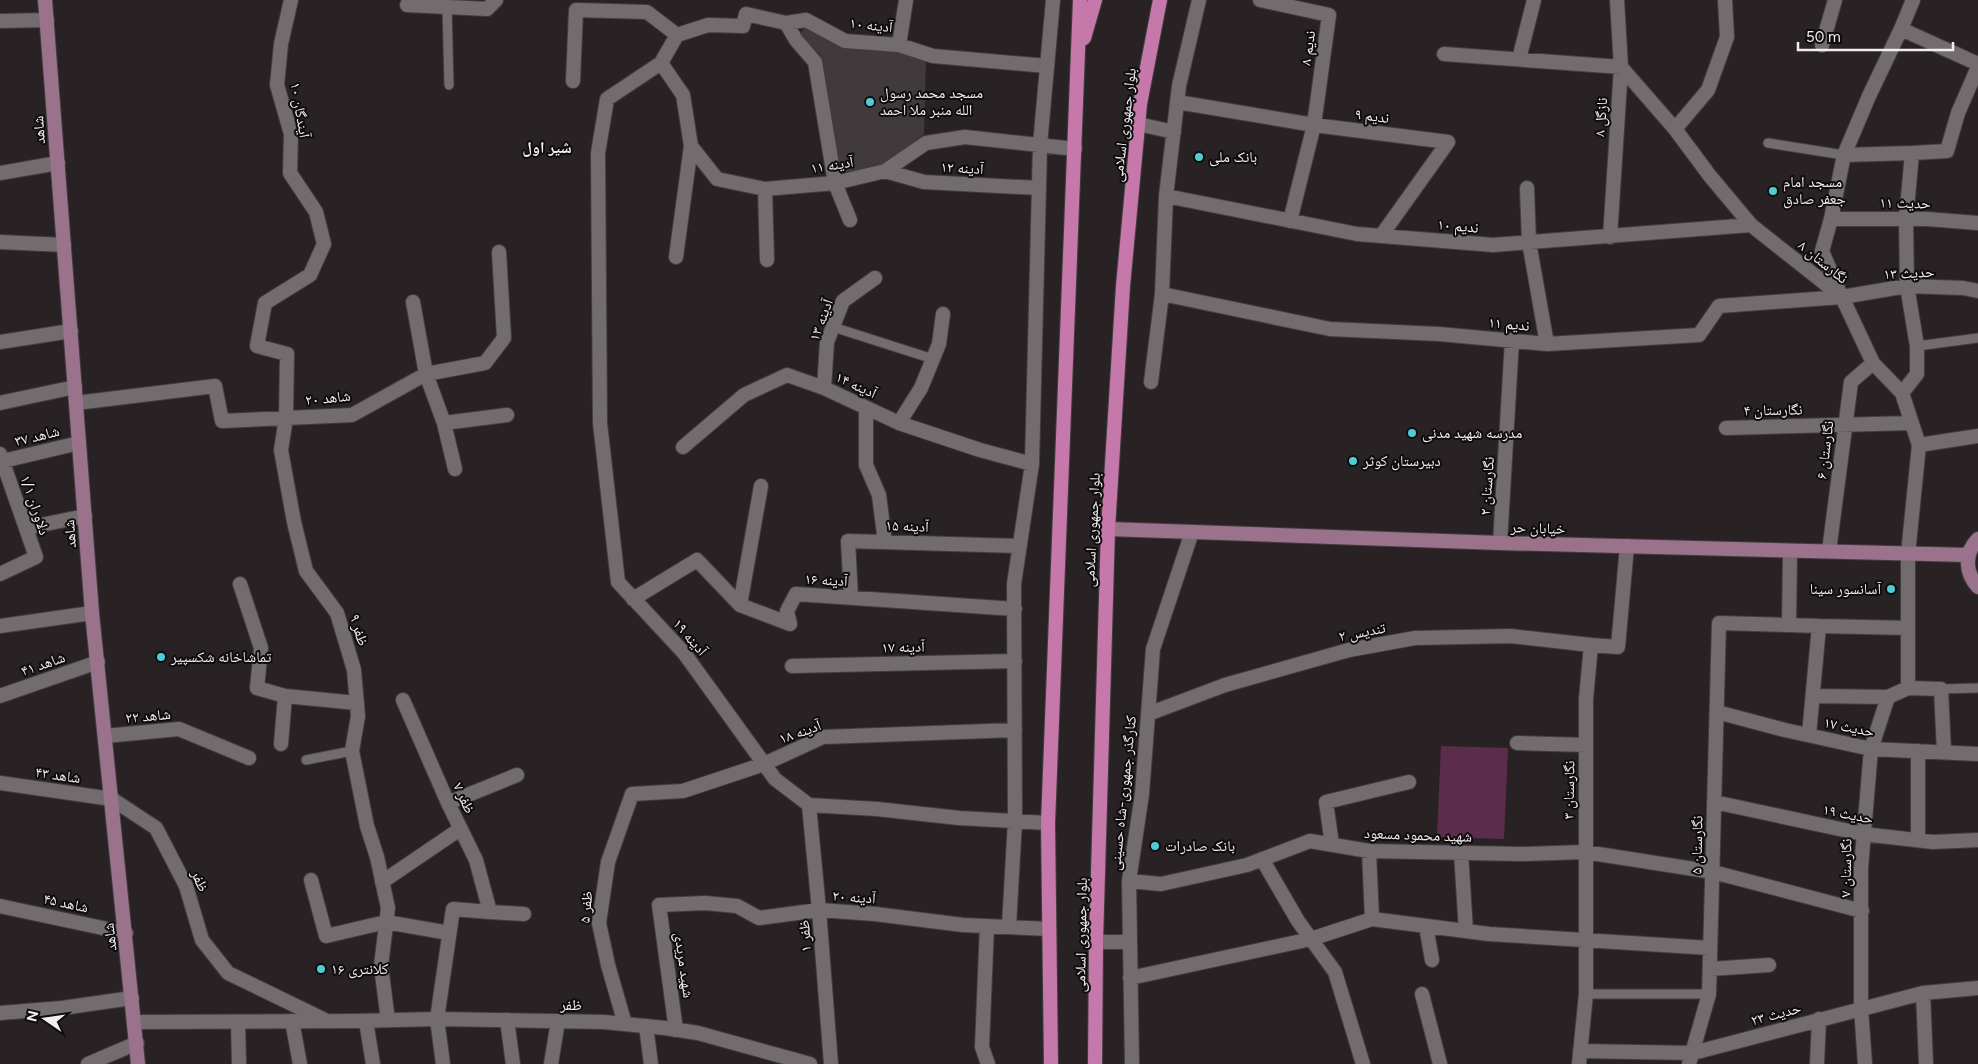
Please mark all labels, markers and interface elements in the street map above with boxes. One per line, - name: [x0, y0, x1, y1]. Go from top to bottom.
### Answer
- street label: آدینه ۱۰: [849, 14, 895, 36]
- scale bar: [1798, 20, 1953, 52]
- text: 50 m: [1806, 28, 1841, 46]
- street label: ندیم ۸: [1297, 30, 1320, 67]
- street label: بلوار جمهوری اسلامی: [1108, 67, 1141, 183]
- street label: آیندگان ۱۰: [285, 81, 314, 141]
- place label: مسجد محمد رسول الله منبر ملا احمد: [880, 84, 983, 119]
- marker: مسجد محمد رسول الله منبر ملا احمد: [864, 96, 876, 108]
- street label: نازگل ۸: [1591, 97, 1612, 137]
- street label: ندیم ۹: [1354, 105, 1390, 128]
- street label: شاهد: [29, 115, 49, 145]
- district label: شیر اول: [522, 138, 572, 157]
- place label: بانک ملی: [1209, 148, 1257, 167]
- marker: بانک ملی: [1193, 151, 1205, 163]
- street label: آدینه ۱۱: [809, 153, 856, 177]
- street label: آدینه ۱۲: [940, 158, 985, 178]
- place label: مسجد امام جعفر صادق: [1783, 173, 1846, 209]
- marker: مسجد امام جعفر صادق: [1767, 185, 1779, 197]
- street label: حدیث ۱۱: [1879, 194, 1931, 212]
- street label: ندیم ۱۰: [1436, 215, 1479, 238]
- street label: نگارستان ۸: [1794, 236, 1852, 288]
- street label: حدیث ۱۳: [1883, 263, 1936, 283]
- street label: آدینه ۱۳: [805, 295, 837, 343]
- street label: ندیم ۱۱: [1487, 313, 1530, 336]
- street label: آدینه ۱۴: [833, 368, 880, 403]
- street label: شاهد ۲۰: [304, 387, 352, 409]
- street label: نگارستان ۴: [1743, 400, 1803, 421]
- street label: نگارستان ۶: [1812, 420, 1839, 480]
- street label: شاهد ۳۷: [13, 422, 61, 450]
- place label: مدرسه شهید مدنی: [1422, 424, 1522, 443]
- marker: مدرسه شهید مدنی: [1406, 427, 1418, 439]
- place label: دبیرستان کوثر: [1362, 452, 1441, 471]
- marker: دبیرستان کوثر: [1347, 455, 1359, 467]
- street label: نگارستان ۲: [1476, 456, 1499, 516]
- street label: بلوار جمهوری اسلامی: [1080, 472, 1105, 588]
- street label: دلاوران ۱/۱: [15, 473, 54, 538]
- street label: آدینه ۱۵: [885, 516, 930, 536]
- street label: خیابان حر: [1509, 518, 1566, 539]
- street label: شاهد: [60, 519, 80, 549]
- street label: آدینه ۱۶: [804, 570, 849, 590]
- place label: آسانسور سینا: [1810, 580, 1882, 598]
- marker: آسانسور سینا: [1885, 583, 1897, 595]
- street label: ظفر ۹: [346, 612, 372, 648]
- street label: آدینه ۱۹: [669, 615, 712, 660]
- street label: تندیس ۲: [1337, 619, 1388, 646]
- street label: آدینه ۱۷: [881, 638, 926, 656]
- street label: شاهد ۴۱: [19, 648, 68, 680]
- place label: تماشاخانه شکسپیر: [170, 648, 272, 666]
- marker: تماشاخانه شکسپیر: [155, 651, 167, 663]
- street label: شاهد ۲۲: [125, 705, 172, 727]
- street label: حدیث ۱۷: [1822, 713, 1876, 741]
- street label: کنارگذر جمهوری-شاه حسینی: [1106, 715, 1141, 872]
- street label: آدینه ۱۸: [777, 716, 825, 748]
- street label: نگارستان ۳: [1559, 760, 1580, 820]
- street label: شاهد ۴۳: [34, 763, 82, 787]
- street label: ظفر ۷: [449, 780, 479, 816]
- street label: حدیث ۱۹: [1821, 800, 1875, 828]
- street label: نگارستان ۵: [1687, 815, 1708, 875]
- street label: شهید محمود مسعود: [1364, 824, 1472, 846]
- place label: بانک صادرات: [1165, 837, 1235, 855]
- street label: نگارستان ۷: [1836, 838, 1857, 898]
- marker: بانک صادرات: [1149, 840, 1161, 852]
- street label: ظفر: [187, 867, 212, 895]
- street label: بلوار جمهوری اسلامی: [1071, 877, 1092, 993]
- street label: آدینه ۲۰: [832, 887, 877, 908]
- street label: شاهد ۴۵: [42, 889, 90, 917]
- street label: ظفر ۵: [576, 890, 596, 924]
- street label: ظفر ۱: [795, 919, 815, 953]
- street label: شاهد: [100, 922, 120, 952]
- street label: شهید مریدی: [669, 931, 698, 999]
- place label: کلانتری ۱۶: [331, 960, 388, 979]
- marker: کلانتری ۱۶: [315, 963, 327, 975]
- north arrow: [20, 994, 70, 1044]
- street label: ظفر: [559, 996, 582, 1014]
- street label: حدیث ۲۳: [1749, 999, 1804, 1029]
- text: N: [23, 1009, 42, 1023]

